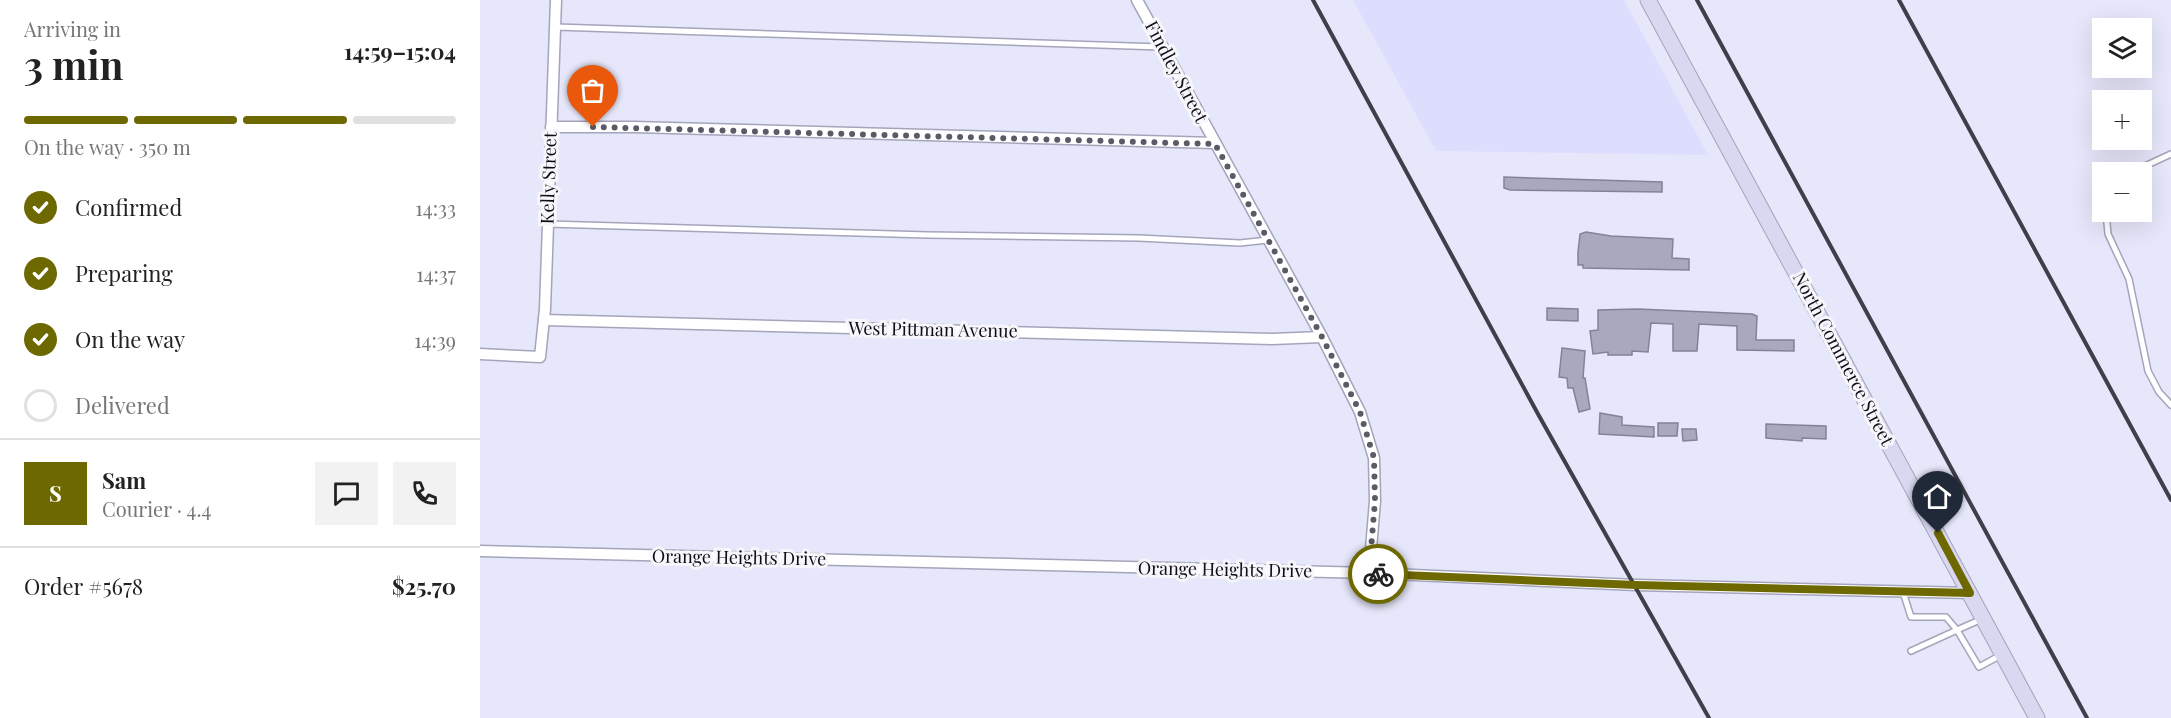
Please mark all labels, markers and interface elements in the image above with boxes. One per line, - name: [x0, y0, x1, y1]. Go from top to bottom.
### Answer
- text: Arriving in: [24, 15, 121, 42]
- street label: Findley Street: [1140, 16, 1214, 127]
- map controls: [2092, 18, 2152, 222]
- button: layers: [2092, 18, 2152, 78]
- text: 14:59–15:04: [344, 36, 456, 66]
- text: 3 min: [24, 38, 123, 90]
- pin: [567, 65, 618, 127]
- icon: bag: [576, 74, 609, 107]
- button: +: [2092, 90, 2152, 150]
- street label: Kelly Street: [534, 131, 562, 225]
- text: On the way · 350 m: [24, 133, 191, 160]
- button: −: [2092, 162, 2152, 222]
- icon: check: [24, 191, 57, 224]
- text: Confirmed: [75, 192, 182, 222]
- text: 14:33: [415, 194, 456, 221]
- icon: check: [24, 257, 57, 290]
- text: Preparing: [75, 258, 173, 288]
- text: 14:37: [416, 260, 456, 287]
- street label: North Commerce Street: [1788, 268, 1900, 450]
- street label: West Pittman Avenue: [847, 316, 1018, 342]
- icon: check: [24, 323, 57, 356]
- text: On the way: [75, 324, 185, 354]
- text: 14:39: [414, 326, 456, 353]
- text: Delivered: [75, 390, 170, 420]
- button: chat: [315, 462, 378, 525]
- button: phone: [393, 462, 456, 525]
- text: Sam: [102, 465, 146, 495]
- pin: [1912, 471, 1963, 533]
- text: S: [49, 478, 62, 508]
- icon: home: [1921, 480, 1954, 513]
- text: Courier · 4.4: [102, 495, 211, 522]
- street label: Orange Heights Drive: [652, 543, 826, 571]
- courier: [1348, 544, 1408, 604]
- street label: Orange Heights Drive: [1138, 555, 1312, 583]
- icon: bike: [1362, 558, 1395, 591]
- text: Order #5678: [24, 571, 143, 601]
- text: $25.70: [392, 571, 456, 601]

